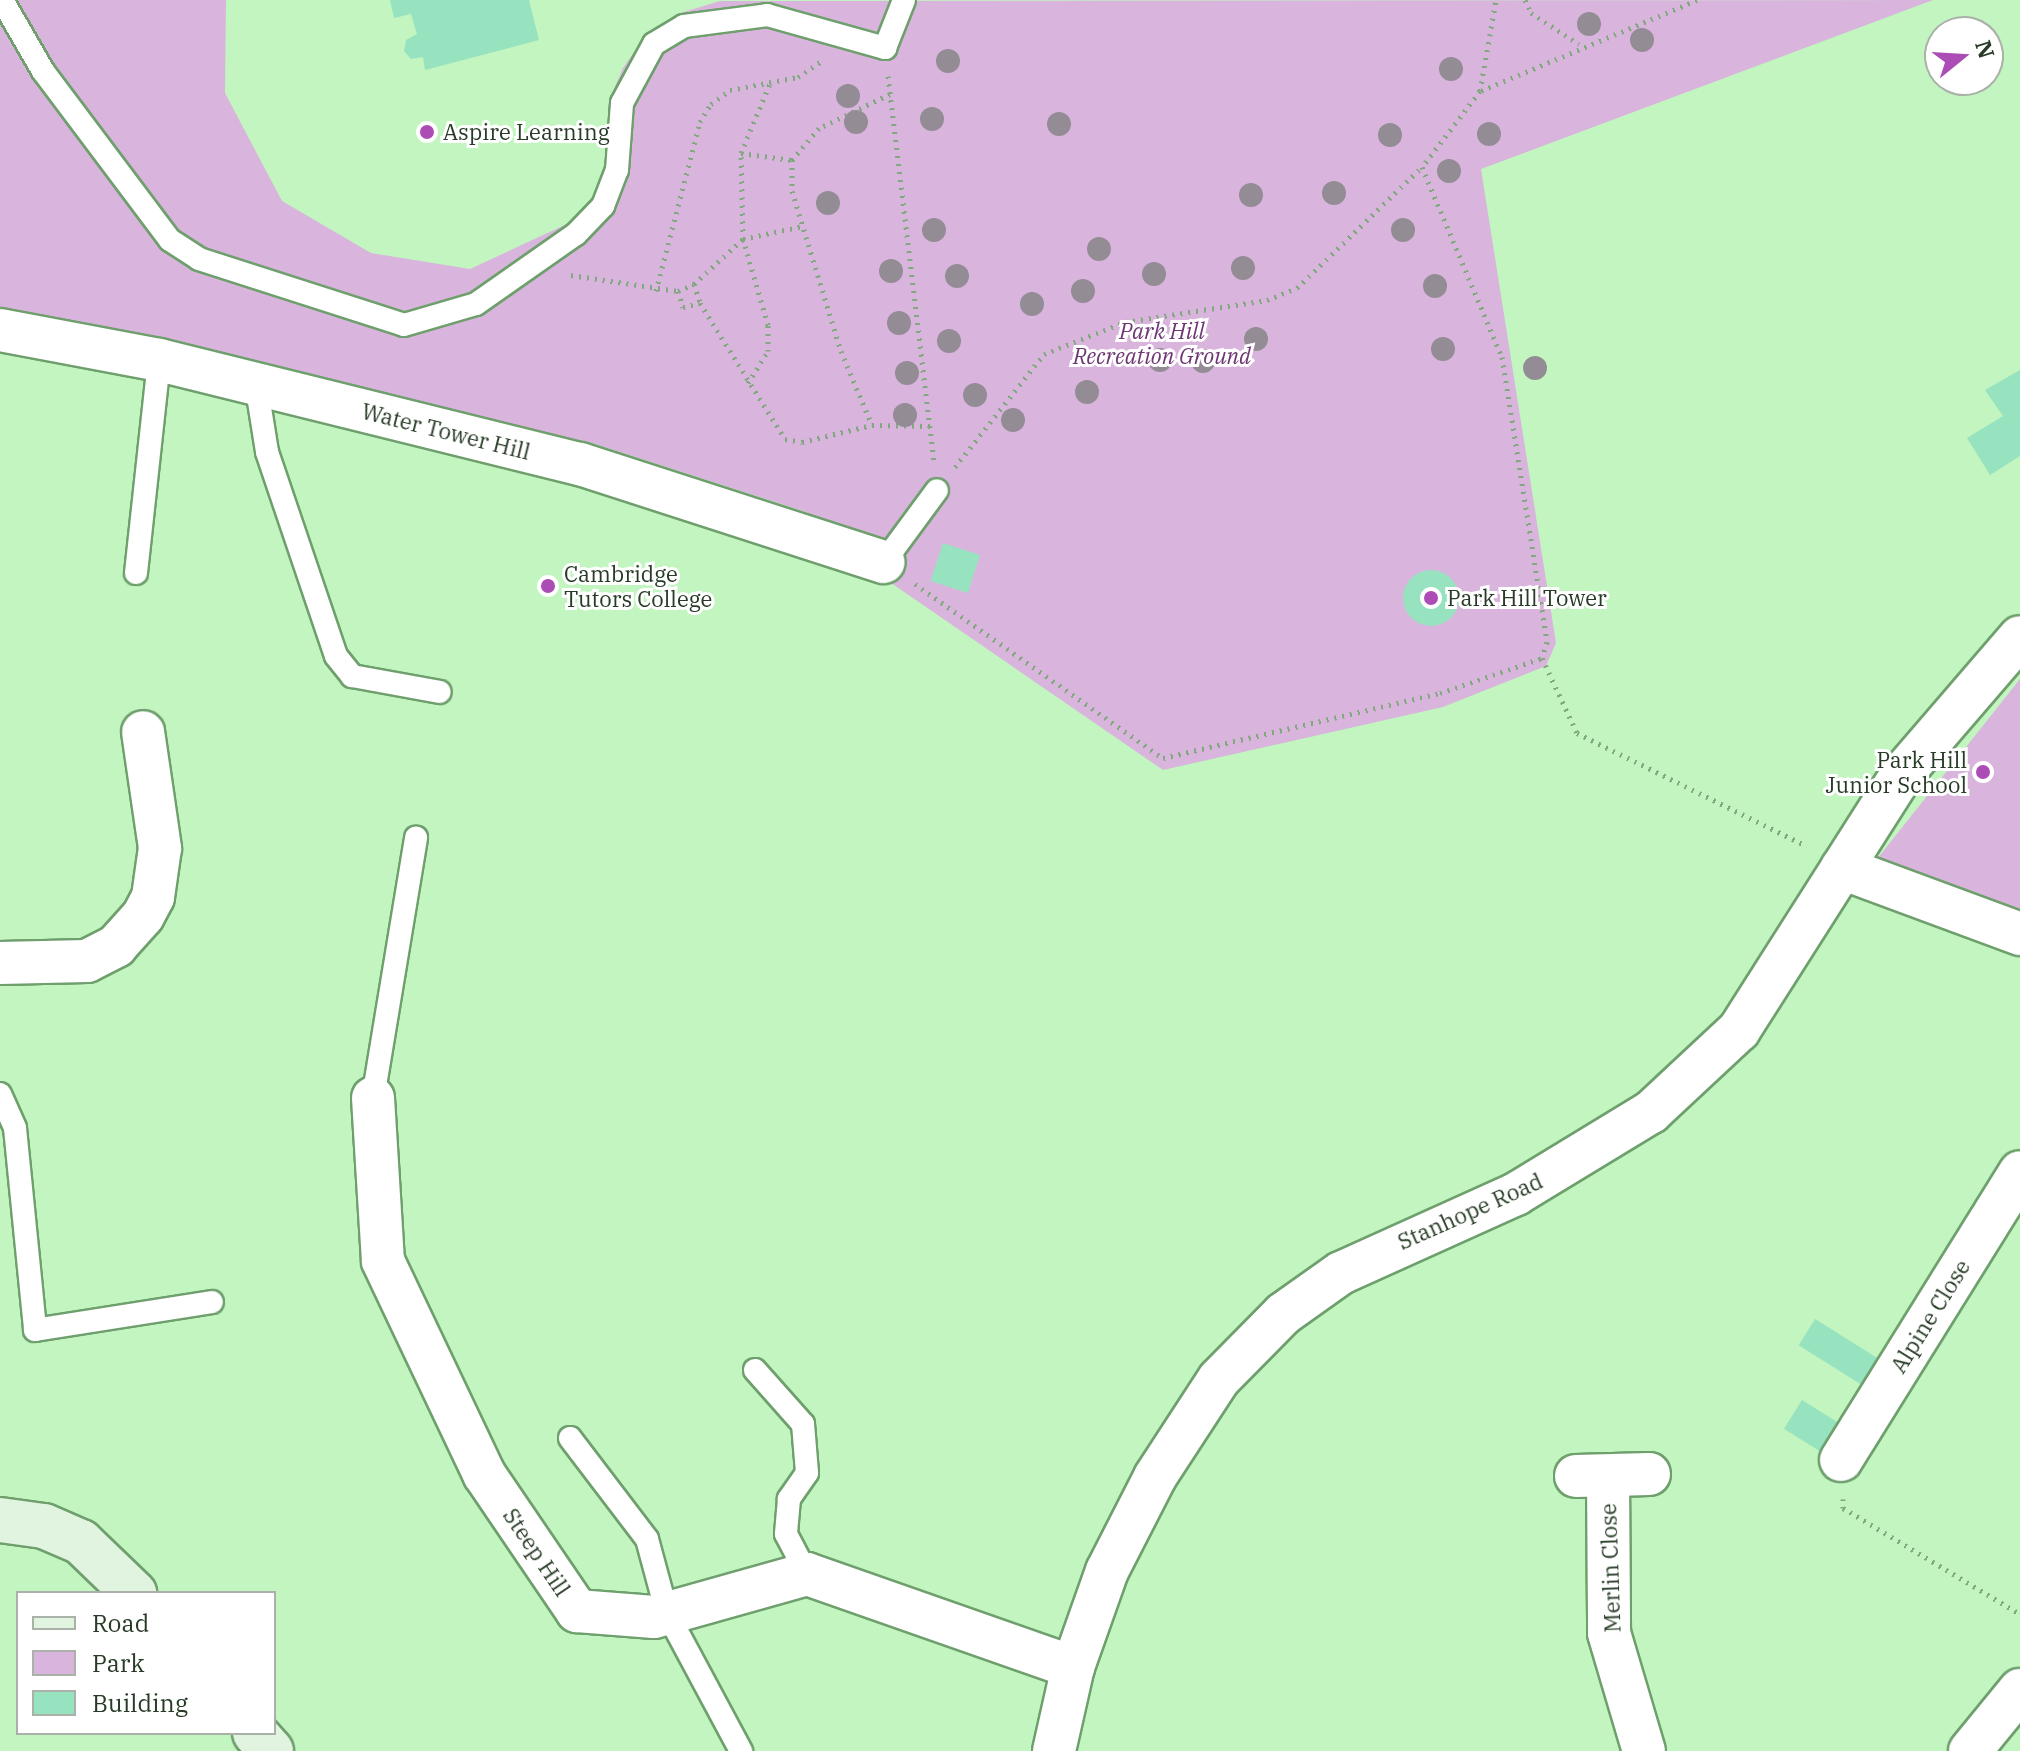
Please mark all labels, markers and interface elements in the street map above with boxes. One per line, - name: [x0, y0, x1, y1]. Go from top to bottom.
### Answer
- north arrow: [1924, 16, 2004, 96]
- text: N: [1969, 36, 2002, 62]
- place label: Aspire Learning: [443, 119, 610, 145]
- marker: Aspire Learning: [418, 123, 436, 141]
- park label: Park Hill Recreation Ground: [1073, 317, 1251, 368]
- street label: Water Tower Hill: [359, 397, 533, 465]
- place label: Cambridge Tutors College: [564, 560, 712, 612]
- marker: Cambridge Tutors College: [539, 577, 557, 595]
- place label: Park Hill Tower: [1447, 585, 1607, 611]
- marker: Park Hill Tower: [1422, 589, 1440, 607]
- place label: Park Hill Junior School: [1826, 746, 1967, 798]
- marker: Park Hill Junior School: [1974, 763, 1992, 781]
- street label: Stanhope Road: [1393, 1167, 1547, 1255]
- street label: Alpine Close: [1885, 1254, 1975, 1378]
- street label: Steep Hill: [498, 1503, 576, 1601]
- street label: Merlin Close: [1595, 1503, 1625, 1633]
- legend: [16, 1591, 276, 1735]
- text: Road: [92, 1607, 149, 1639]
- text: Park: [92, 1647, 144, 1679]
- text: Building: [92, 1687, 188, 1719]

